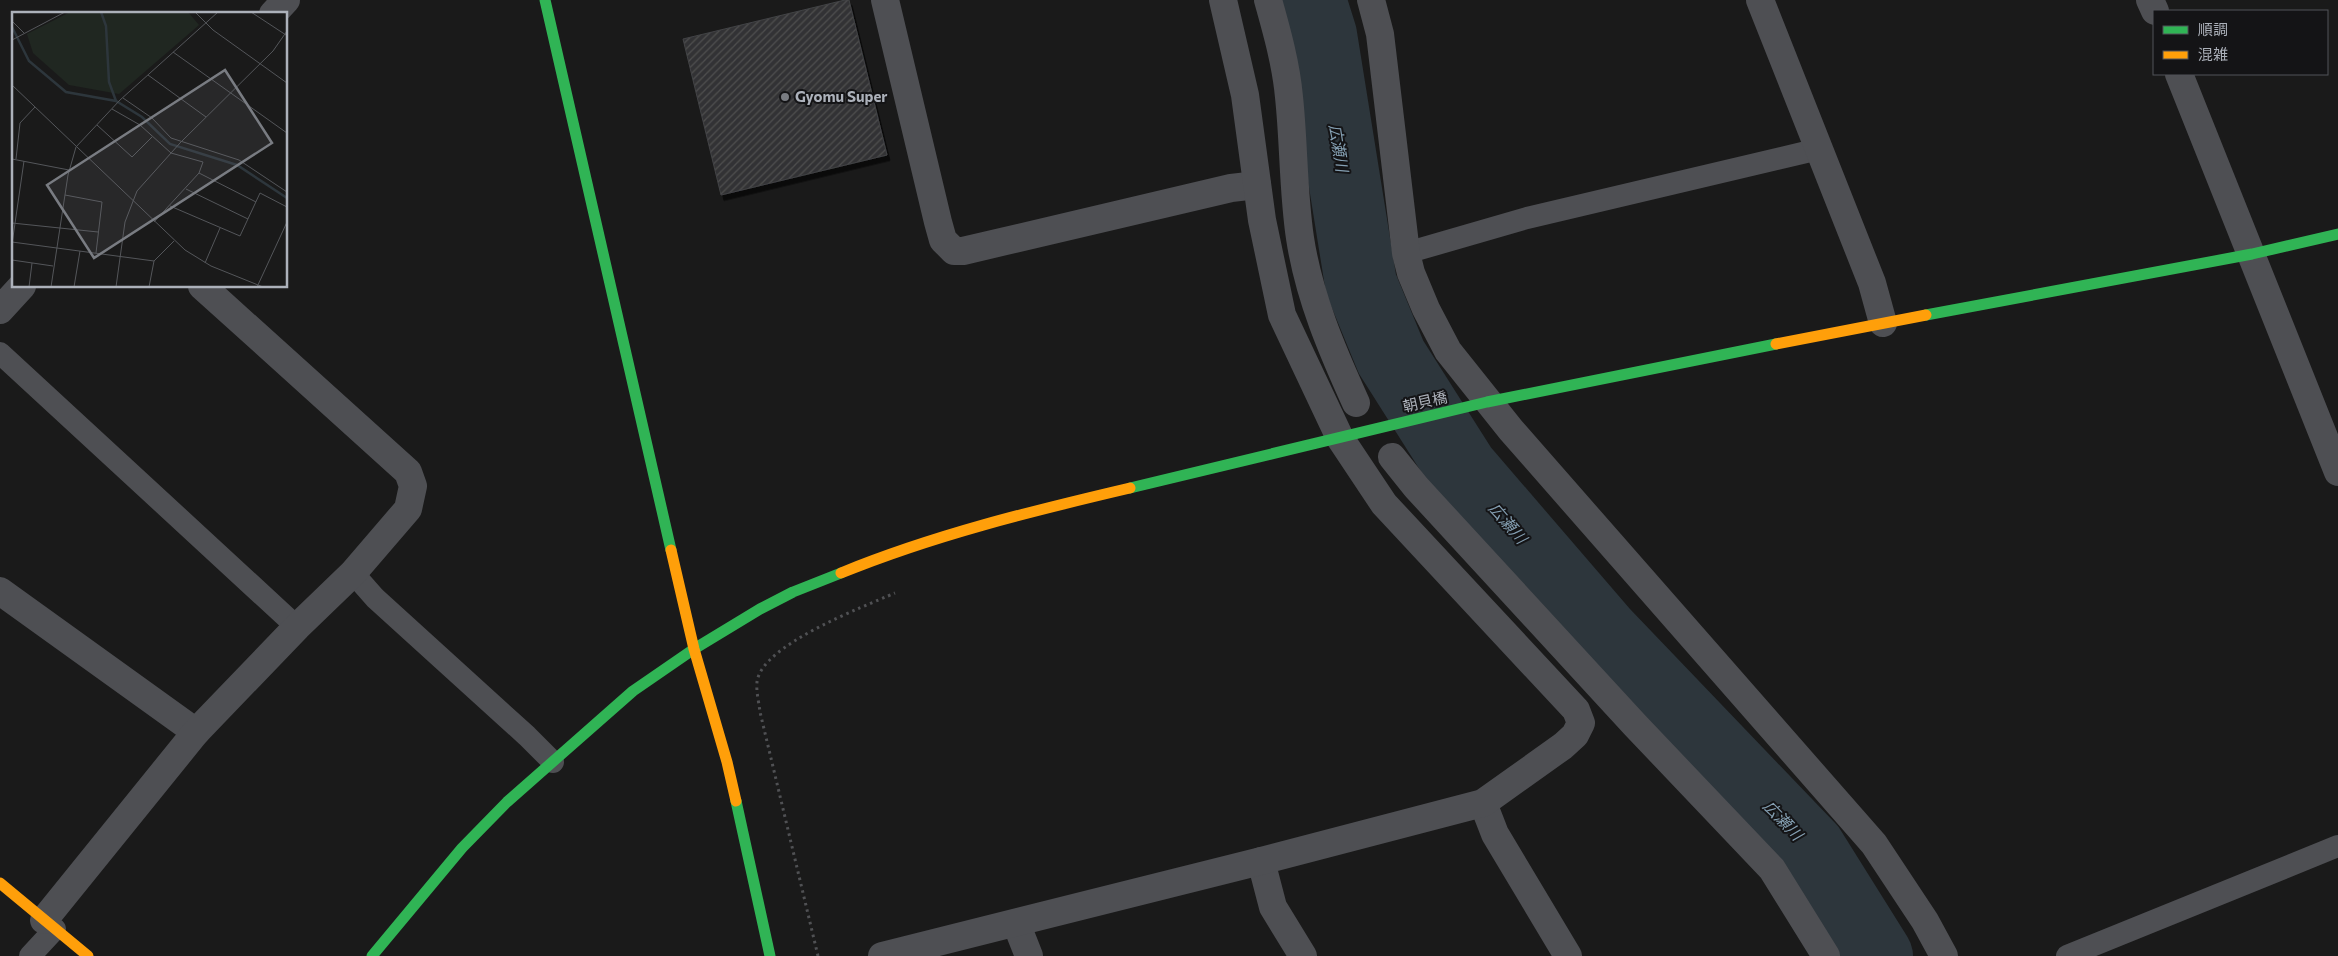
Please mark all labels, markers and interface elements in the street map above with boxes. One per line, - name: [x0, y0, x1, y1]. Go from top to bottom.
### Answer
- legend: [2153, 10, 2328, 75]
- inset map: [12, 12, 288, 288]
- text: 順調: [2198, 20, 2228, 38]
- text: 混雑: [2198, 45, 2228, 63]
- place label: Gyomu Super: [795, 87, 887, 105]
- marker: Gyomu Super: [779, 91, 791, 103]
- water label: 広瀬川: [1326, 123, 1353, 175]
- street label: 朝貝橋: [1401, 387, 1449, 415]
- water label: 広瀬川: [1485, 498, 1533, 549]
- water label: 広瀬川: [1760, 796, 1808, 845]

